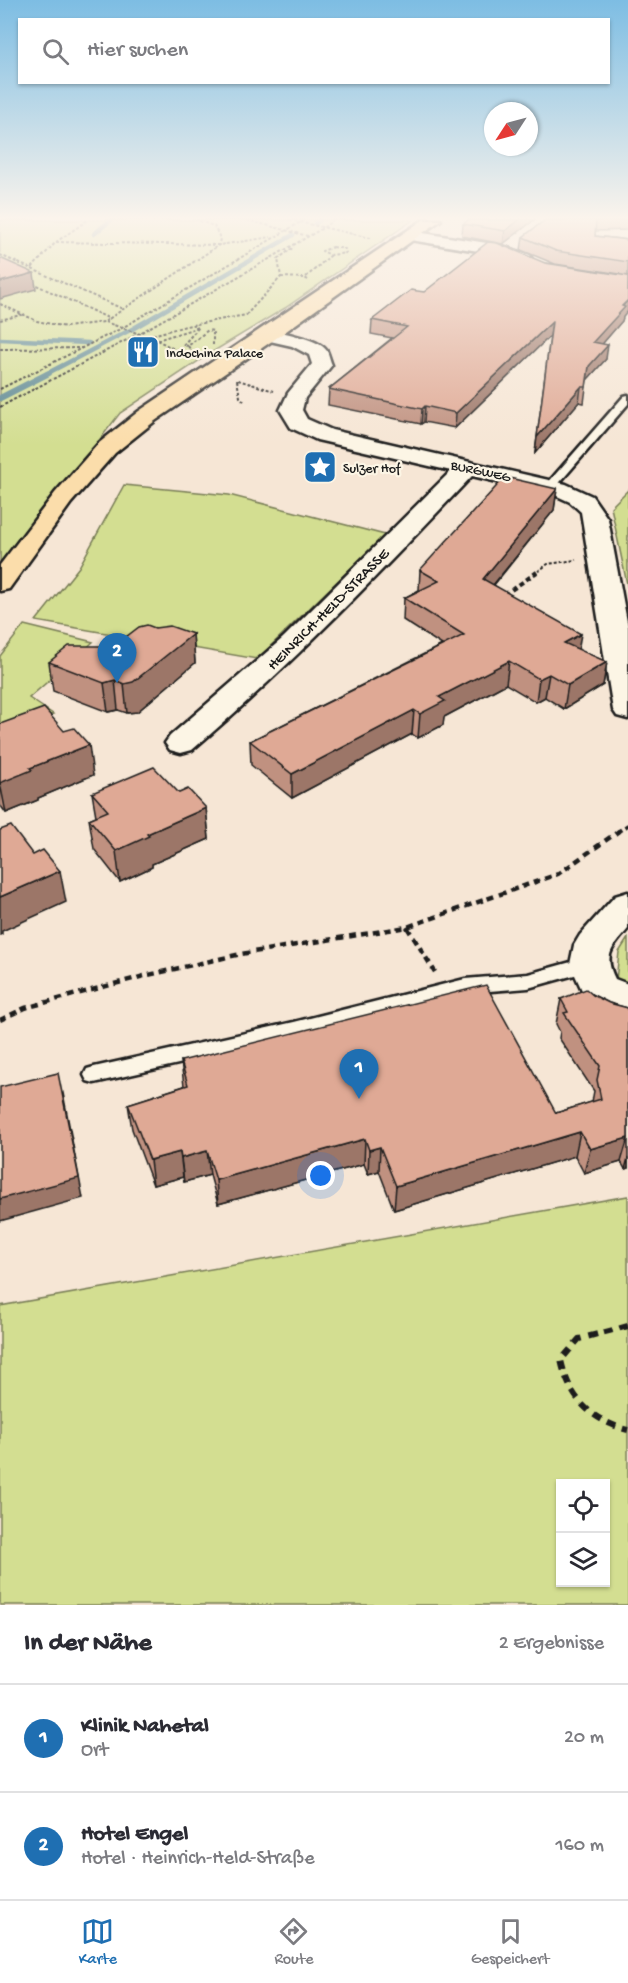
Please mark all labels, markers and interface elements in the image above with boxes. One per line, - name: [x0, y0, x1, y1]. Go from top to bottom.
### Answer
- search box: [18, 18, 610, 84]
- icon: search: [39, 35, 72, 68]
- text: Hier suchen: [87, 38, 188, 64]
- north arrow: [484, 102, 538, 156]
- restaurant icon: Indochina Palace: [125, 334, 161, 370]
- place label: Indochina Palace: [166, 346, 264, 363]
- place icon: Sulzer Hof: [302, 449, 338, 485]
- street label: BURGWEG: [448, 458, 513, 487]
- place label: Sulzer Hof: [343, 461, 402, 478]
- street label: HEINRICH-HELD-STRASSE: [264, 545, 395, 676]
- pin: 2: [98, 634, 136, 683]
- pin: 1: [340, 1050, 378, 1099]
- your location: [306, 1161, 335, 1190]
- map controls: [556, 1479, 610, 1587]
- button: locate: [556, 1479, 610, 1533]
- button: layers: [556, 1533, 610, 1587]
- text: In der Nähe: [24, 1629, 152, 1660]
- text: 2 Ergebnisse: [499, 1633, 604, 1656]
- text: Klinik Nahetal: [81, 1714, 209, 1740]
- text: 1: [39, 1727, 48, 1750]
- text: 20 m: [564, 1727, 604, 1750]
- text: Ort: [81, 1740, 108, 1763]
- text: Hotel Engel: [81, 1822, 188, 1848]
- text: 2: [39, 1835, 48, 1858]
- text: 160 m: [555, 1835, 604, 1858]
- text: Hotel · Heinrich-Held-Straße: [81, 1848, 315, 1871]
- tab: Karte: [79, 1915, 117, 1970]
- tab: Route: [274, 1915, 313, 1970]
- tab: Gespeichert: [471, 1915, 549, 1970]

